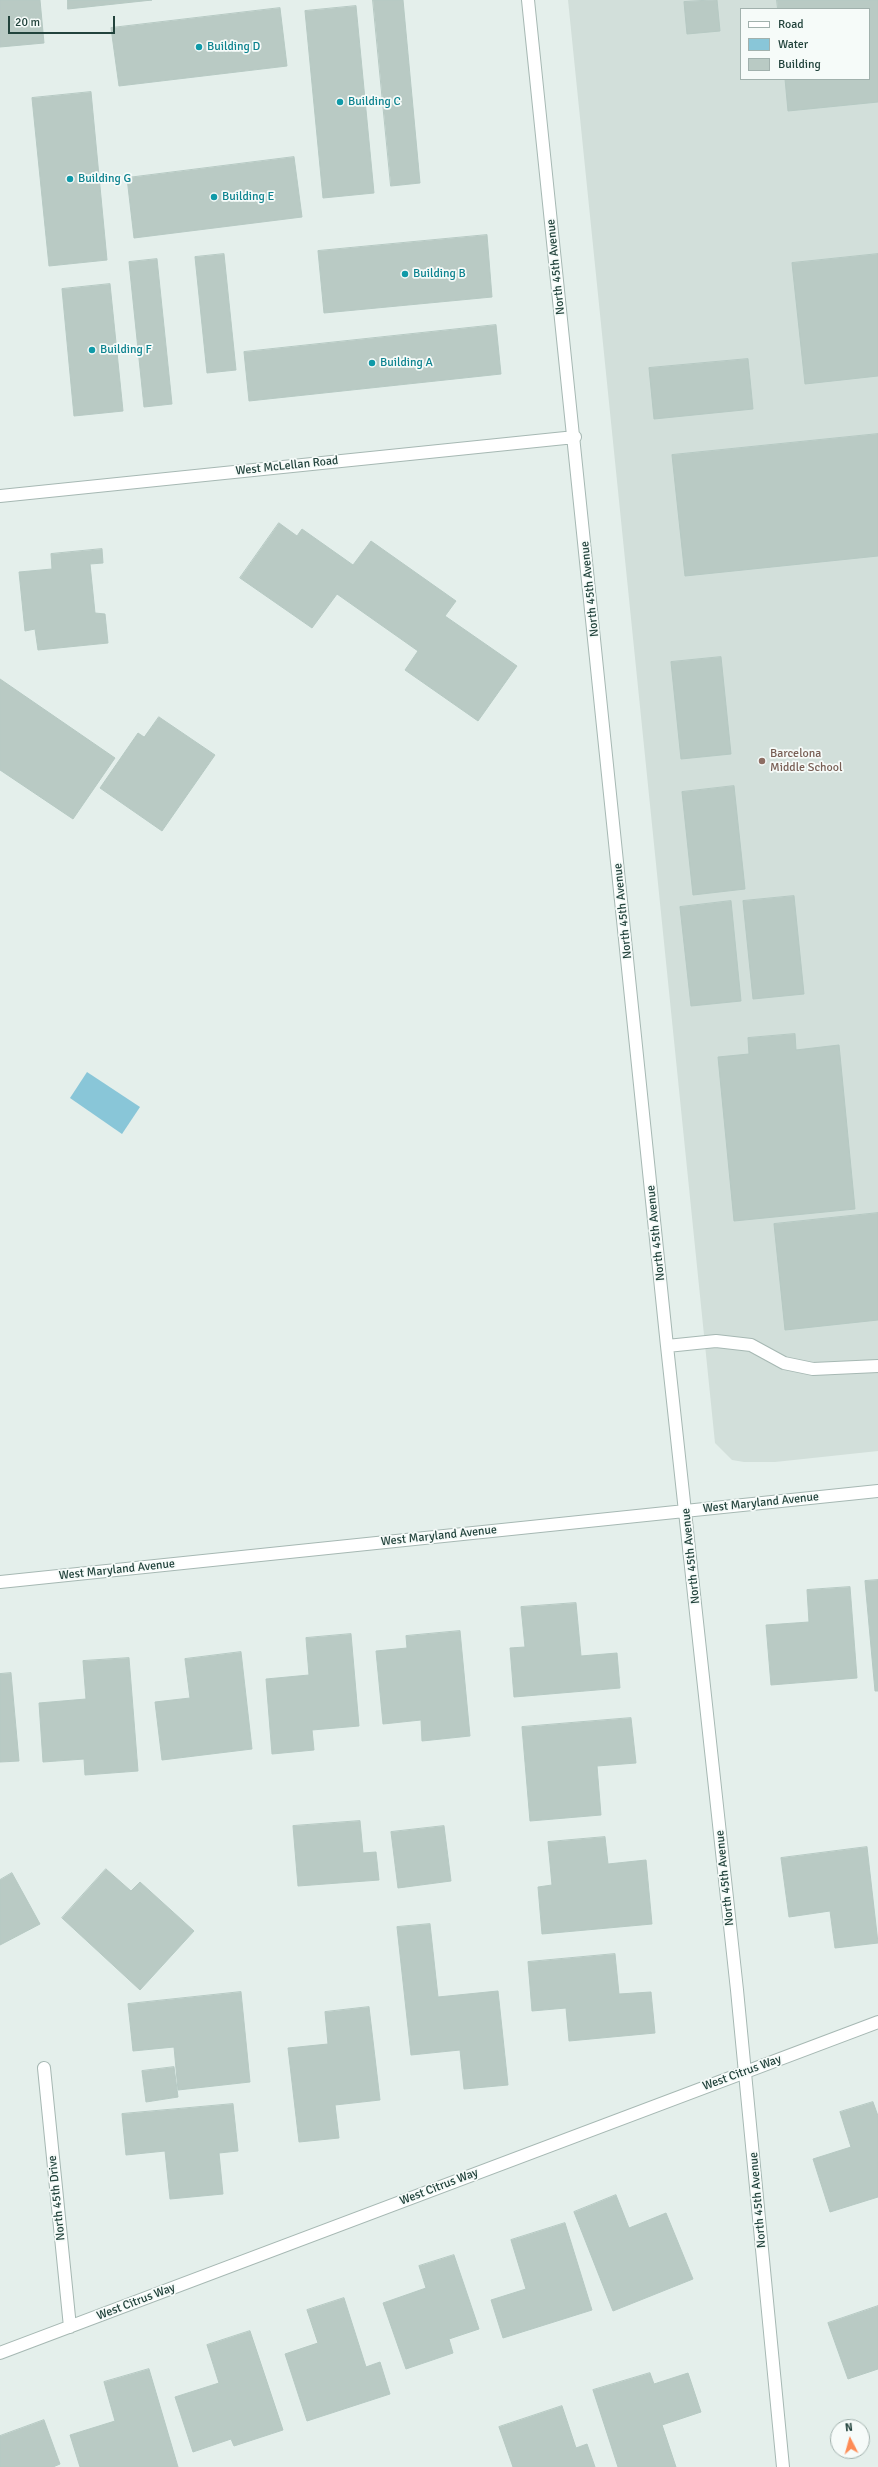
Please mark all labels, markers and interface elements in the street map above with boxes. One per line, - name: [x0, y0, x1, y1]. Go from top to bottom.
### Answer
- scale bar: [10, 8, 117, 34]
- legend: [740, 8, 870, 80]
- text: 20 m: [15, 15, 40, 30]
- text: Road: [778, 17, 804, 32]
- text: Water: [778, 37, 808, 52]
- place label: Building D: [207, 40, 260, 54]
- marker: Building D: [194, 42, 204, 52]
- text: Building: [778, 57, 821, 72]
- place label: Building C: [348, 95, 401, 109]
- marker: Building C: [335, 97, 345, 107]
- place label: Building G: [78, 172, 131, 186]
- marker: Building G: [65, 174, 75, 184]
- place label: Building E: [222, 190, 274, 204]
- marker: Building E: [209, 192, 219, 202]
- street label: North 45th Avenue: [544, 218, 568, 316]
- place label: Building B: [413, 267, 466, 281]
- marker: Building B: [400, 269, 410, 279]
- place label: Building F: [100, 343, 152, 357]
- marker: Building F: [87, 345, 97, 355]
- place label: Building A: [380, 356, 433, 370]
- marker: Building A: [367, 358, 377, 368]
- street label: West McLellan Road: [235, 453, 339, 479]
- street label: North 45th Avenue: [578, 540, 602, 638]
- place label: Barcelona Middle School: [770, 747, 843, 775]
- marker: Barcelona Middle School: [757, 756, 767, 766]
- street label: North 45th Avenue: [611, 862, 635, 960]
- street label: North 45th Avenue: [644, 1184, 668, 1282]
- street label: West Maryland Avenue: [702, 1490, 820, 1516]
- street label: North 45th Avenue: [679, 1507, 703, 1605]
- street label: West Maryland Avenue: [380, 1523, 498, 1549]
- street label: West Maryland Avenue: [58, 1557, 176, 1583]
- street label: North 45th Avenue: [713, 1829, 737, 1927]
- street label: West Citrus Way: [701, 2052, 783, 2094]
- street label: North 45th Avenue: [747, 2151, 769, 2249]
- street label: North 45th Drive: [45, 2155, 69, 2241]
- street label: West Citrus Way: [398, 2165, 480, 2209]
- street label: West Citrus Way: [95, 2280, 177, 2324]
- north arrow: [830, 2419, 870, 2459]
- text: N: [844, 2421, 853, 2434]

